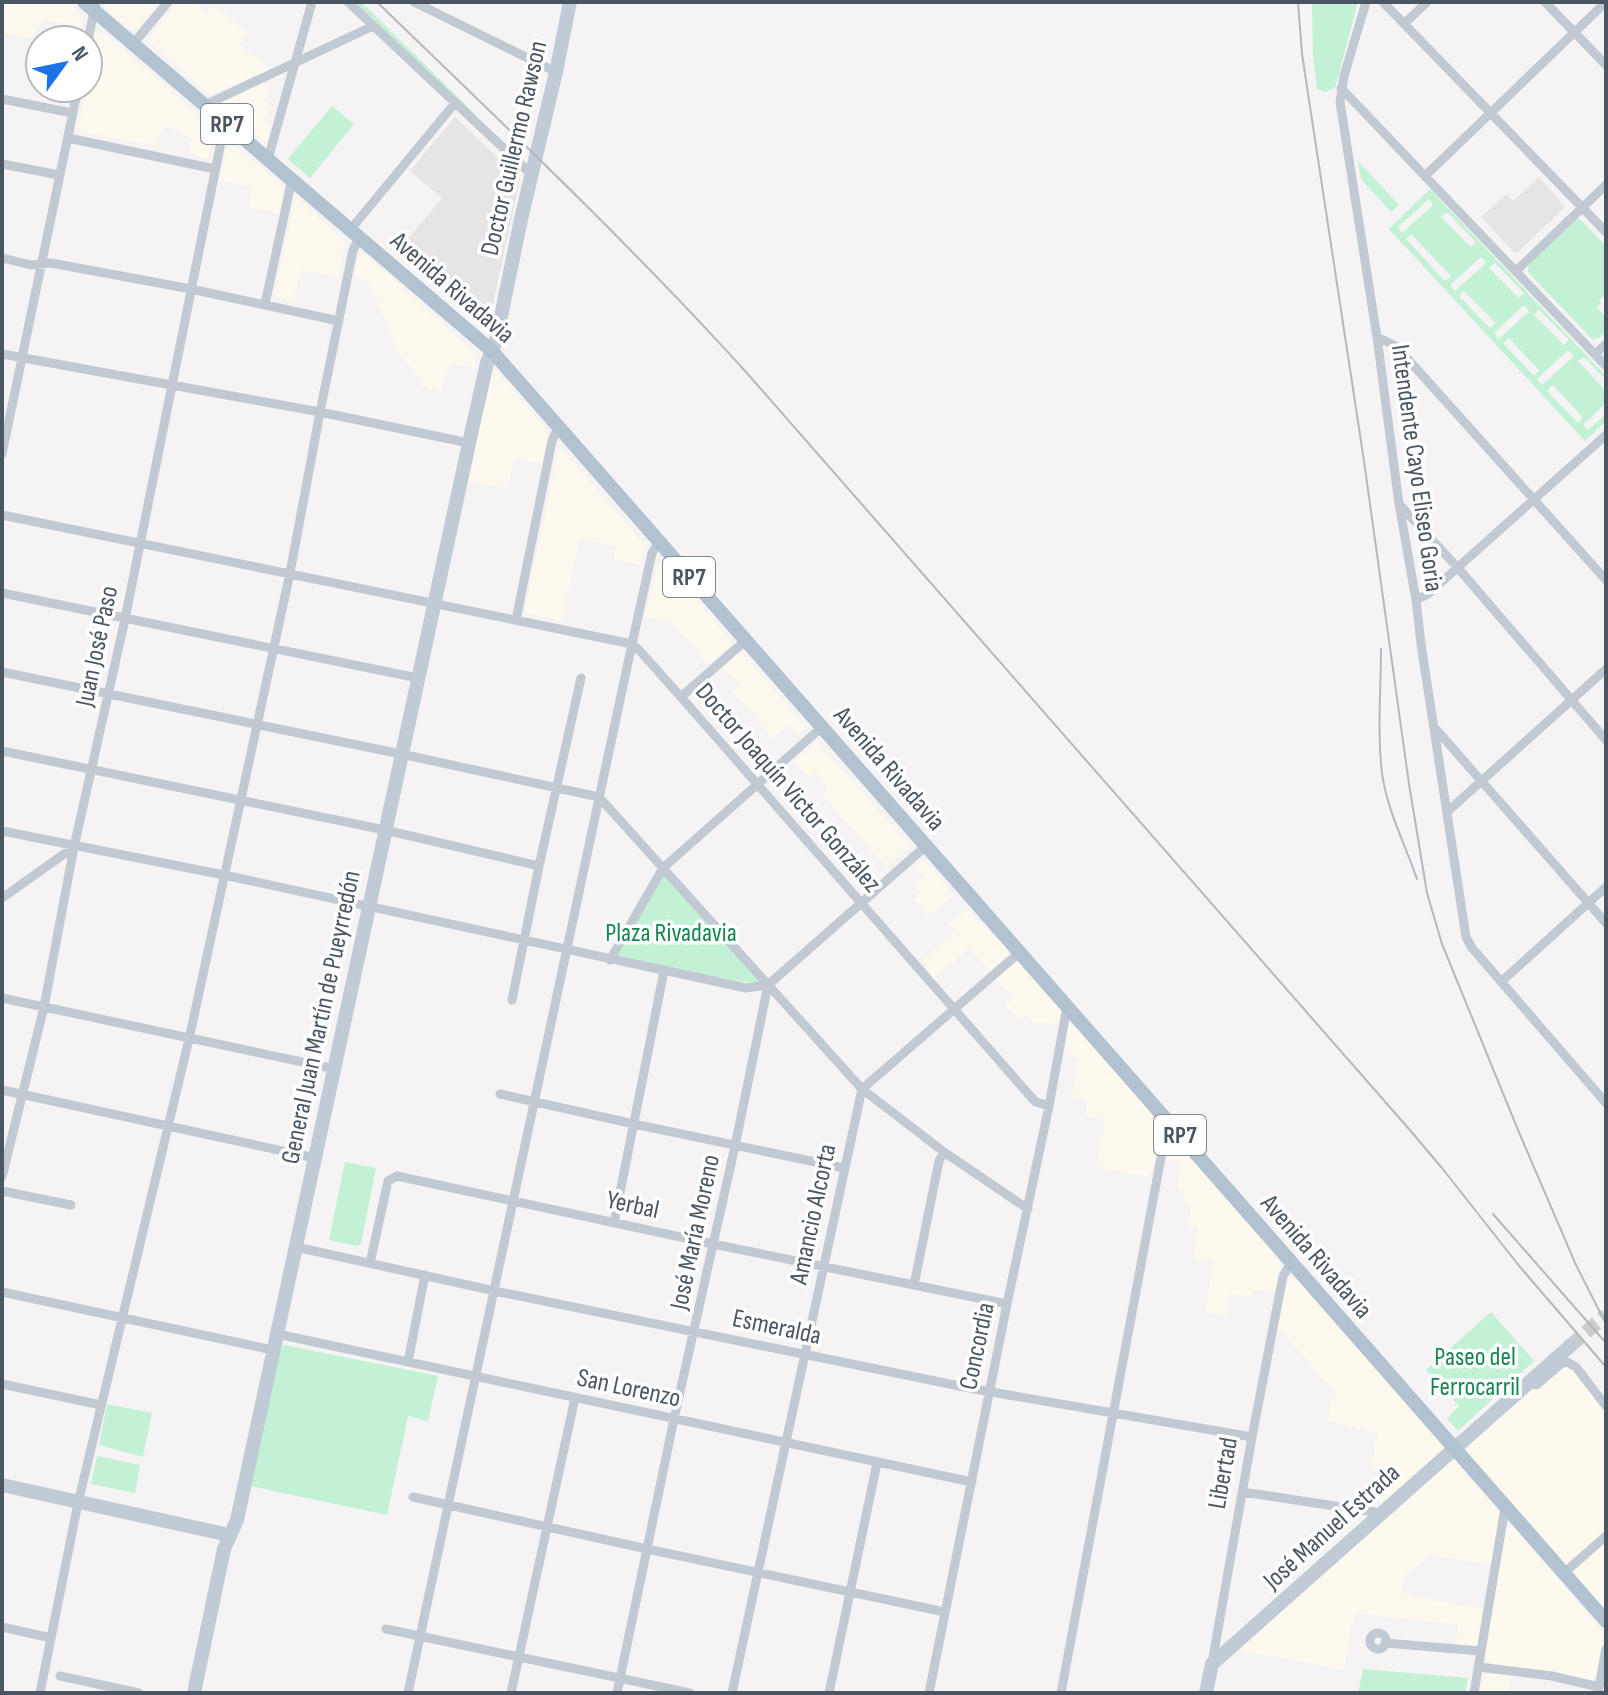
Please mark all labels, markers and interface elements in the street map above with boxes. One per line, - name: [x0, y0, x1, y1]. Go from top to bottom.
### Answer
- north arrow: [24, 24, 104, 104]
- street label: Doctor Guillermo Rawson: [475, 38, 554, 259]
- text: N: [65, 42, 94, 66]
- road number: RP7: [201, 104, 253, 144]
- street label: Avenida Rivadavia: [383, 225, 520, 350]
- street label: Intendente Cayo Eliseo Goria: [1384, 343, 1449, 594]
- road number: RP7: [663, 557, 715, 597]
- street label: Juan José Paso: [69, 583, 125, 710]
- street label: Doctor Joaquín Victor González: [688, 677, 887, 899]
- street label: Avenida Rivadavia: [826, 700, 951, 837]
- street label: General Juan Martín de Pueyrredón: [275, 868, 368, 1167]
- park label: Plaza Rivadavia: [605, 918, 737, 949]
- road number: RP7: [1154, 1115, 1206, 1155]
- street label: Amancio Alcorta: [783, 1141, 843, 1288]
- street label: José María Moreno: [664, 1152, 727, 1314]
- street label: Yerbal: [604, 1185, 662, 1226]
- street label: Avenida Rivadavia: [1253, 1188, 1378, 1325]
- street label: Concordia: [953, 1300, 1002, 1393]
- street label: Esmeralda: [729, 1303, 824, 1352]
- park label: Paseo del Ferrocarril: [1430, 1342, 1520, 1403]
- street label: San Lorenzo: [574, 1362, 683, 1415]
- street label: Libertad: [1202, 1435, 1245, 1511]
- street label: José Manuel Estrada: [1257, 1458, 1407, 1597]

